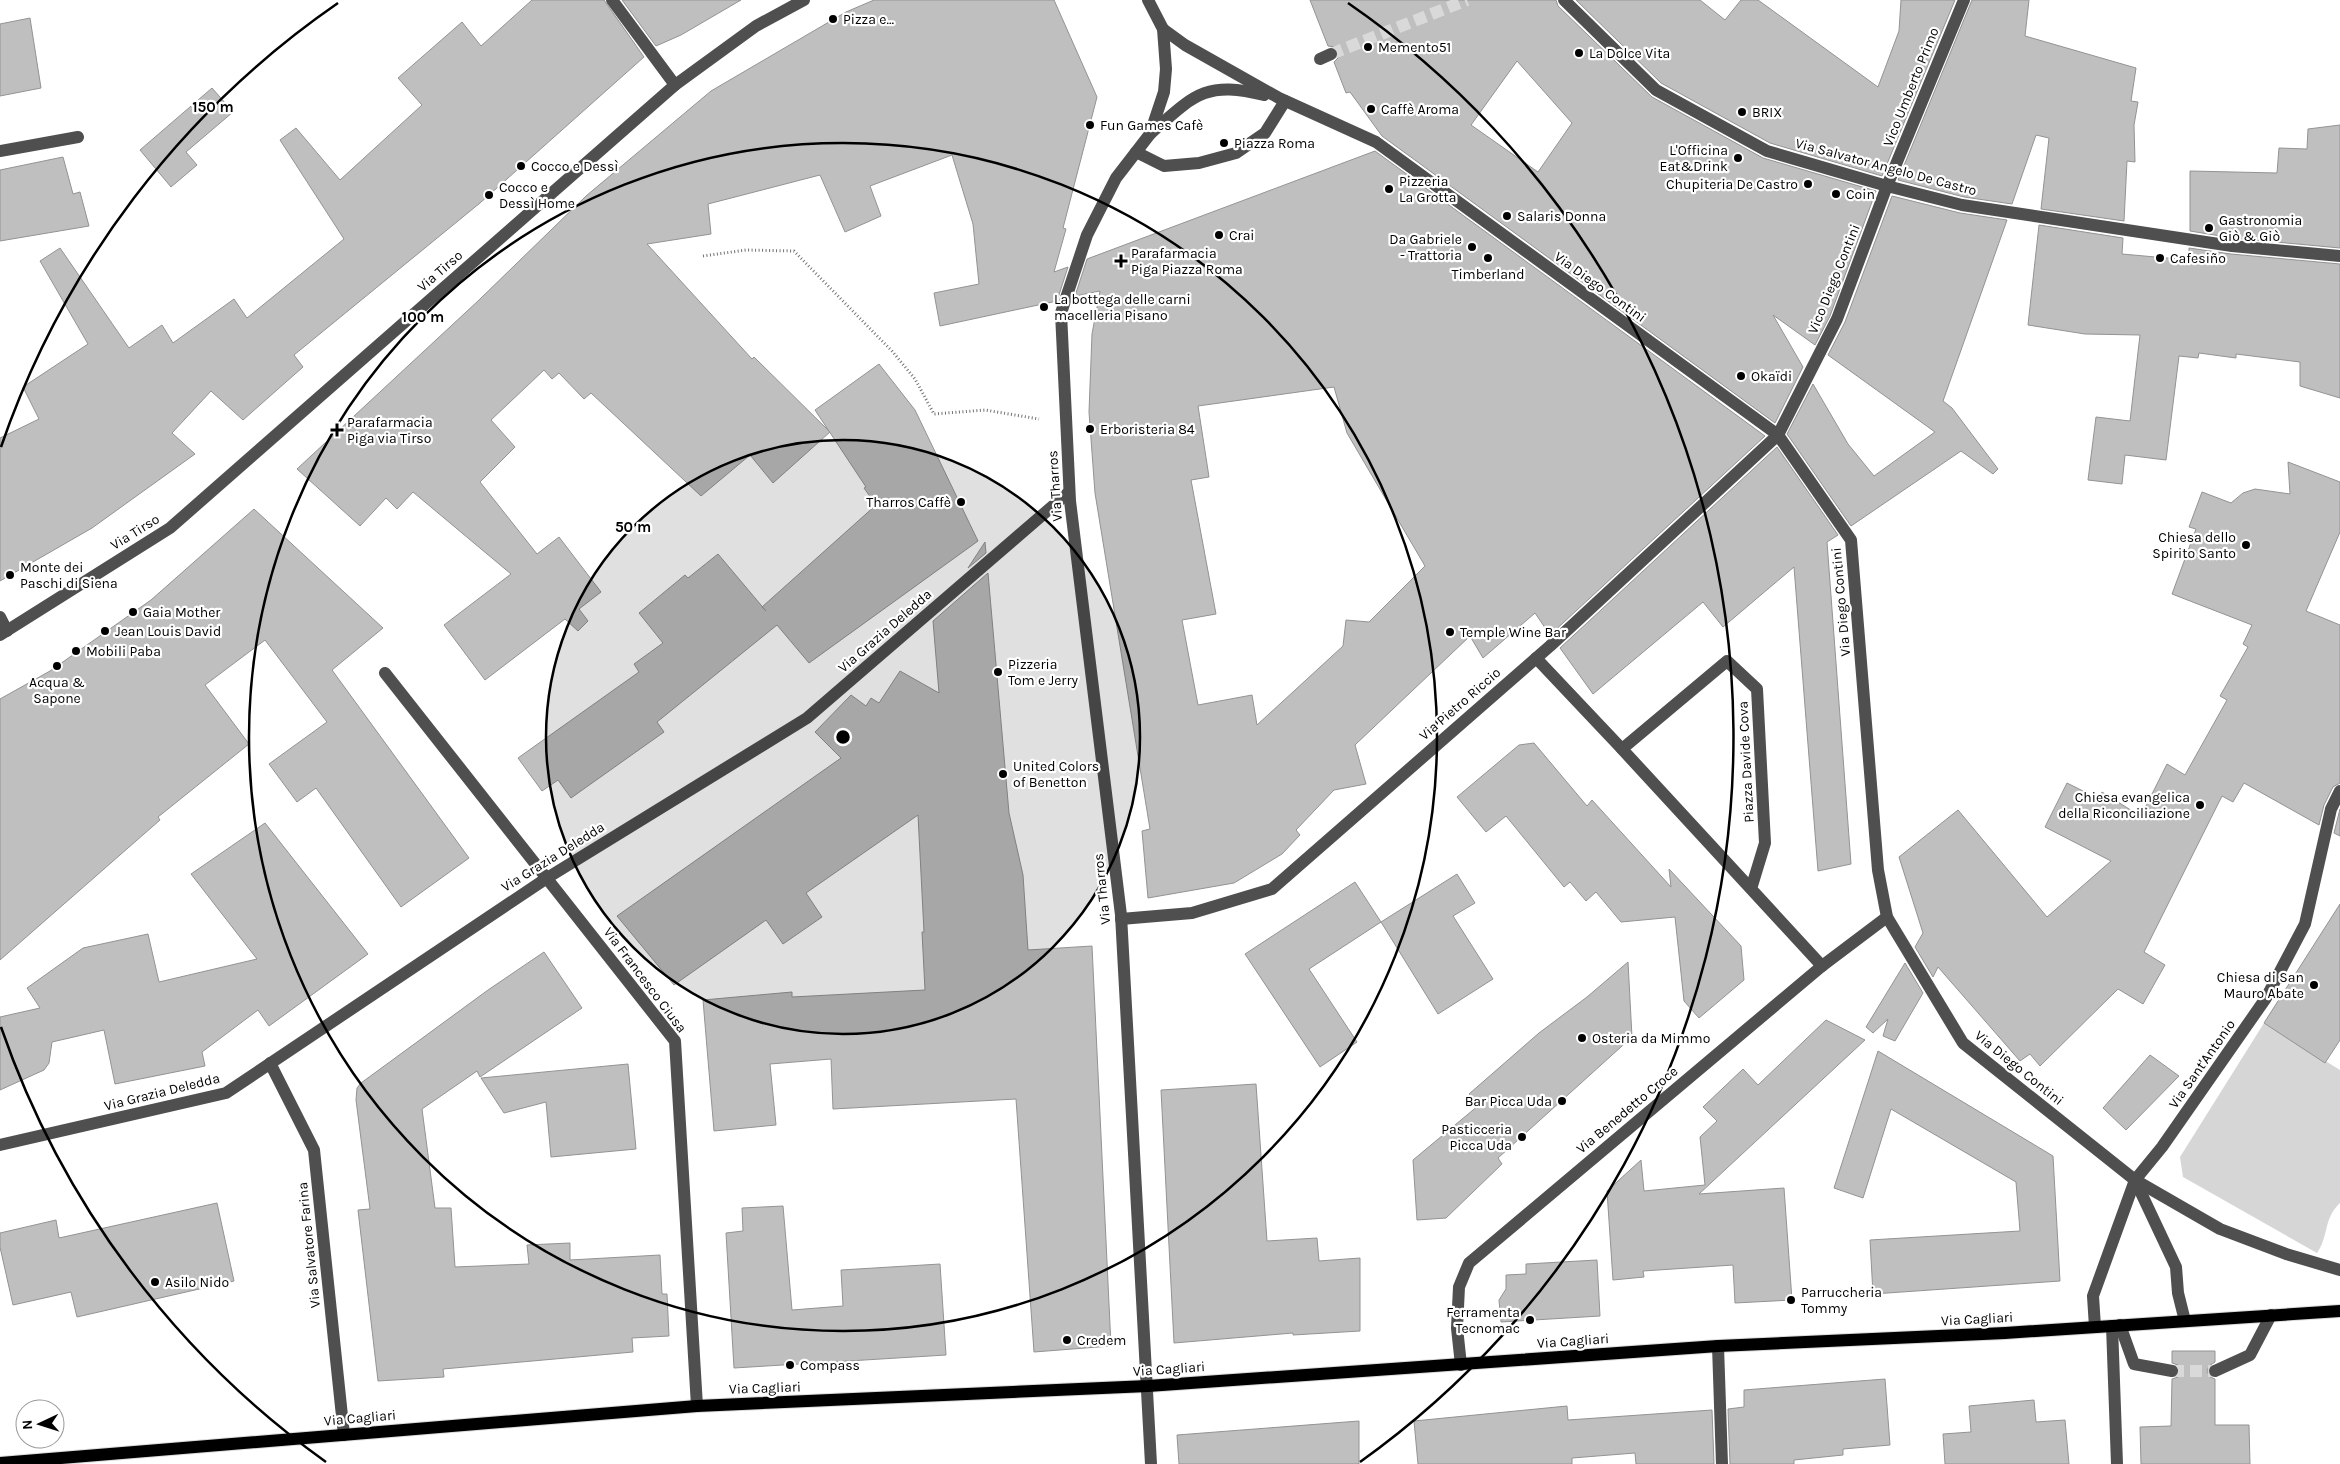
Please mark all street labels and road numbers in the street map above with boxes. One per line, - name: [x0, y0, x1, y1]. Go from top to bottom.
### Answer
- street label: Vico Umberto Primo: [1879, 25, 1943, 149]
- street label: Via Salvator Angelo De Castro: [1793, 135, 1979, 199]
- street label: Vico Diego Contini: [1804, 222, 1864, 336]
- street label: Via Tirso: [414, 247, 466, 295]
- street label: Via Diego Contini: [1551, 248, 1649, 326]
- street label: Via Tharros: [1044, 450, 1066, 522]
- street label: Via Tirso: [107, 510, 163, 554]
- street label: Via Diego Contini: [1828, 547, 1854, 657]
- street label: Via Grazia Deledda: [835, 586, 935, 676]
- street label: Via Pietro Riccio: [1416, 664, 1504, 744]
- street label: Piazza Davide Cova: [1734, 701, 1758, 823]
- street label: Via Grazia Deledda: [498, 818, 608, 896]
- street label: Via Tharros: [1090, 853, 1114, 925]
- street label: Via Francesco Ciusa: [600, 924, 690, 1036]
- street label: Via Sant'Antonio: [2165, 1016, 2239, 1112]
- street label: Via Diego Contini: [1971, 1027, 2067, 1109]
- street label: Via Benedetto Croce: [1573, 1063, 1681, 1157]
- street label: Via Grazia Deledda: [102, 1069, 222, 1115]
- street label: Via Salvatore Farina: [294, 1181, 324, 1309]
- street label: Via Cagliari: [1940, 1309, 2014, 1329]
- street label: Via Cagliari: [1536, 1330, 1610, 1352]
- street label: Via Cagliari: [1132, 1358, 1206, 1380]
- street label: Via Cagliari: [729, 1378, 801, 1398]
- street label: Via Cagliari: [323, 1406, 397, 1430]

